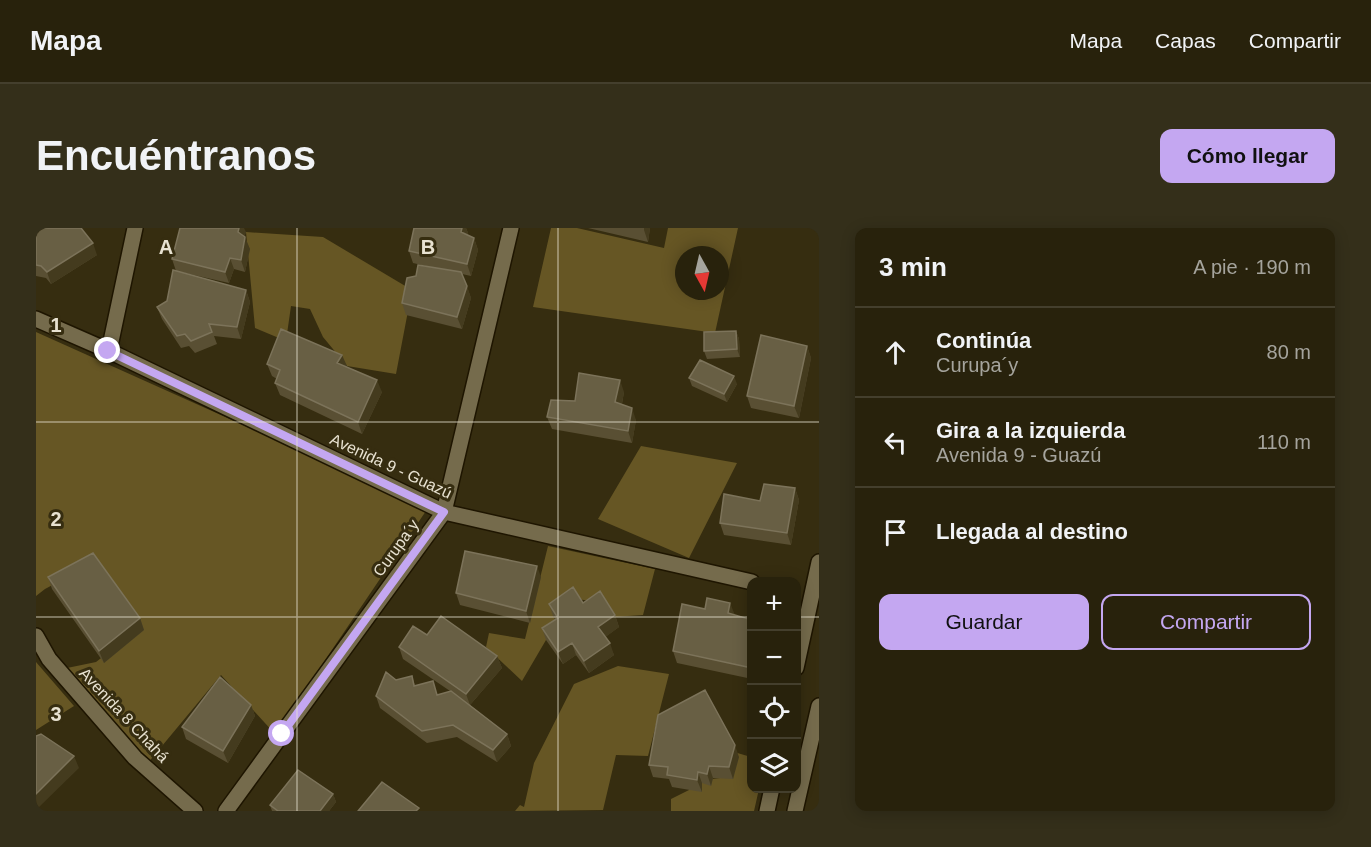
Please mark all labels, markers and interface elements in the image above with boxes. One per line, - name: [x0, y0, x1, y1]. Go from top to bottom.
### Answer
- text: Mapa: [30, 25, 102, 56]
- text: Mapa: [1070, 29, 1122, 52]
- text: Capas: [1155, 29, 1216, 52]
- text: Compartir: [1249, 29, 1341, 52]
- button: Cómo llegar: [1160, 129, 1335, 183]
- text: Encuéntranos: [36, 132, 316, 179]
- text: A: [159, 236, 173, 258]
- text: B: [421, 236, 435, 258]
- north arrow: [675, 246, 729, 300]
- text: 3 min: [879, 252, 947, 282]
- text: A pie · 190 m: [1193, 256, 1311, 278]
- text: 1: [50, 314, 62, 336]
- text: Continúa: [936, 328, 1031, 353]
- icon: ahead: [879, 336, 912, 369]
- route end: [94, 337, 120, 363]
- text: 80 m: [1267, 341, 1311, 363]
- text: Curupa´y: [936, 354, 1018, 376]
- text: Gira a la izquierda: [936, 418, 1126, 443]
- icon: left: [879, 426, 912, 459]
- street label: Avenida 9 - Guazú: [327, 430, 455, 502]
- text: 110 m: [1257, 431, 1311, 453]
- text: Avenida 9 - Guazú: [936, 444, 1101, 466]
- text: 2: [50, 508, 62, 530]
- street label: Curupa´y: [370, 516, 422, 580]
- icon: arrive: [879, 516, 912, 549]
- text: Llegada al destino: [936, 519, 1128, 544]
- map controls: [747, 577, 801, 793]
- button: +: [747, 577, 801, 631]
- button: Guardar: [879, 594, 1089, 650]
- button: Compartir: [1101, 594, 1311, 650]
- button: −: [747, 631, 801, 685]
- street label: Avenida 8 Chahá: [76, 664, 172, 766]
- button: locate: [747, 685, 801, 739]
- text: 3: [50, 703, 62, 725]
- route start: [268, 720, 294, 746]
- button: layers: [747, 739, 801, 793]

